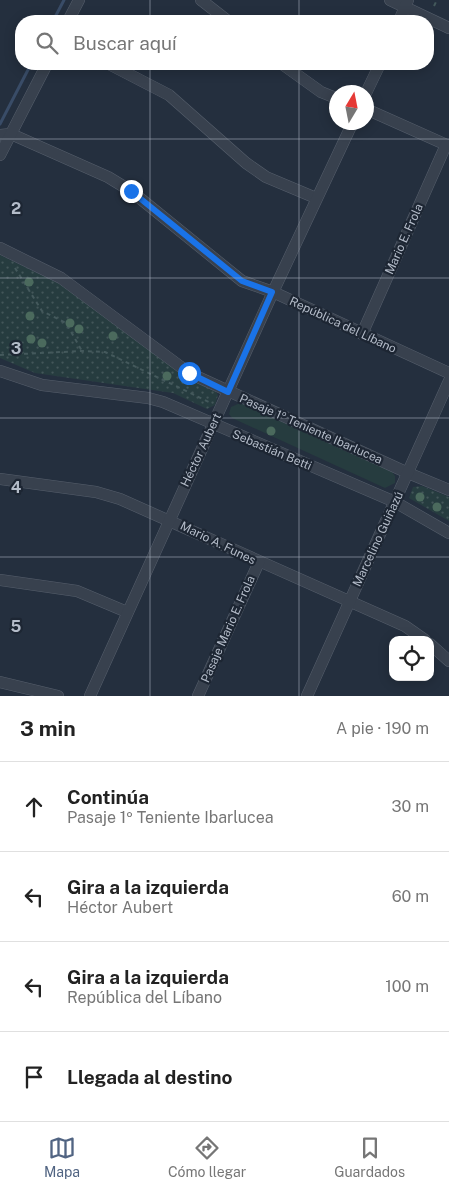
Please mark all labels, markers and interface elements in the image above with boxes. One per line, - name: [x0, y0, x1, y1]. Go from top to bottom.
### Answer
- search box: [15, 15, 434, 70]
- icon: search: [33, 29, 61, 57]
- text: Buscar aquí: [73, 32, 177, 54]
- north arrow: [329, 85, 374, 130]
- route end: [120, 180, 143, 203]
- text: 2: [11, 199, 21, 218]
- street label: Mario E. Frola: [382, 201, 426, 277]
- street label: República del Líbano: [287, 294, 399, 356]
- text: 3: [11, 339, 21, 358]
- route start: [178, 362, 201, 385]
- street label: Pasaje 1º Teniente Ibarlucea: [237, 391, 385, 467]
- street label: Héctor Aubert: [178, 411, 224, 489]
- street label: Sebastián Betti: [230, 427, 314, 473]
- text: 4: [11, 478, 22, 497]
- street label: Marcelino Guiñazú: [350, 489, 406, 589]
- street label: Mario A. Funes: [178, 519, 258, 567]
- street label: Pasaje Mario E. Frola: [198, 573, 258, 685]
- text: 5: [11, 617, 22, 636]
- map controls: [389, 636, 434, 681]
- button: locate: [389, 636, 434, 681]
- text: 3 min: [20, 716, 76, 741]
- text: A pie · 190 m: [336, 719, 429, 738]
- text: Continúa: [67, 786, 149, 808]
- icon: ahead: [20, 793, 48, 821]
- text: 30 m: [392, 797, 429, 816]
- text: Pasaje 1º Teniente Ibarlucea: [67, 808, 274, 827]
- text: Gira a la izquierda: [67, 876, 229, 898]
- icon: left: [20, 883, 48, 911]
- text: 60 m: [392, 887, 429, 906]
- text: Héctor Aubert: [67, 898, 173, 917]
- text: Gira a la izquierda: [67, 966, 229, 988]
- icon: left: [20, 973, 48, 1001]
- text: 100 m: [385, 977, 429, 996]
- text: República del Líbano: [67, 988, 222, 1007]
- icon: arrive: [20, 1063, 48, 1091]
- text: Llegada al destino: [67, 1066, 232, 1088]
- tab: Mapa: [44, 1134, 80, 1180]
- tab: Cómo llegar: [168, 1134, 246, 1180]
- tab: Guardados: [334, 1134, 405, 1180]

